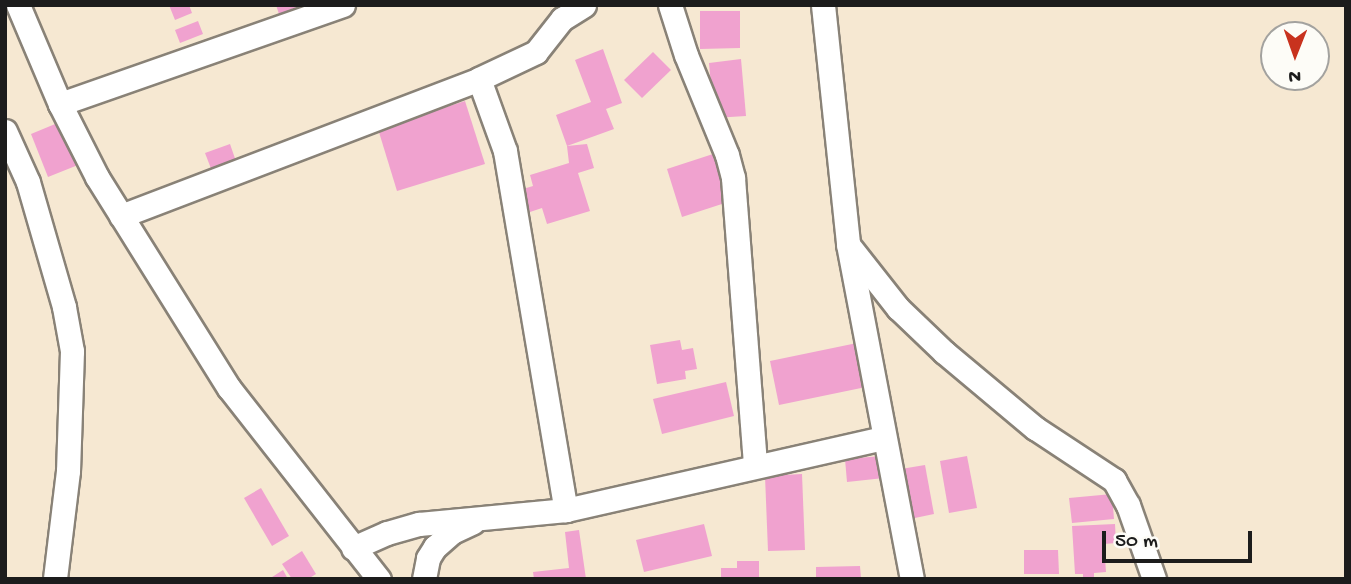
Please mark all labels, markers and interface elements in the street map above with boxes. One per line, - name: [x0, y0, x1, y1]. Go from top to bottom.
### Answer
- north arrow: [1260, 21, 1330, 91]
- text: N: [1288, 64, 1301, 87]
- scale bar: [1106, 518, 1256, 562]
- text: 50 m: [1115, 530, 1158, 555]

